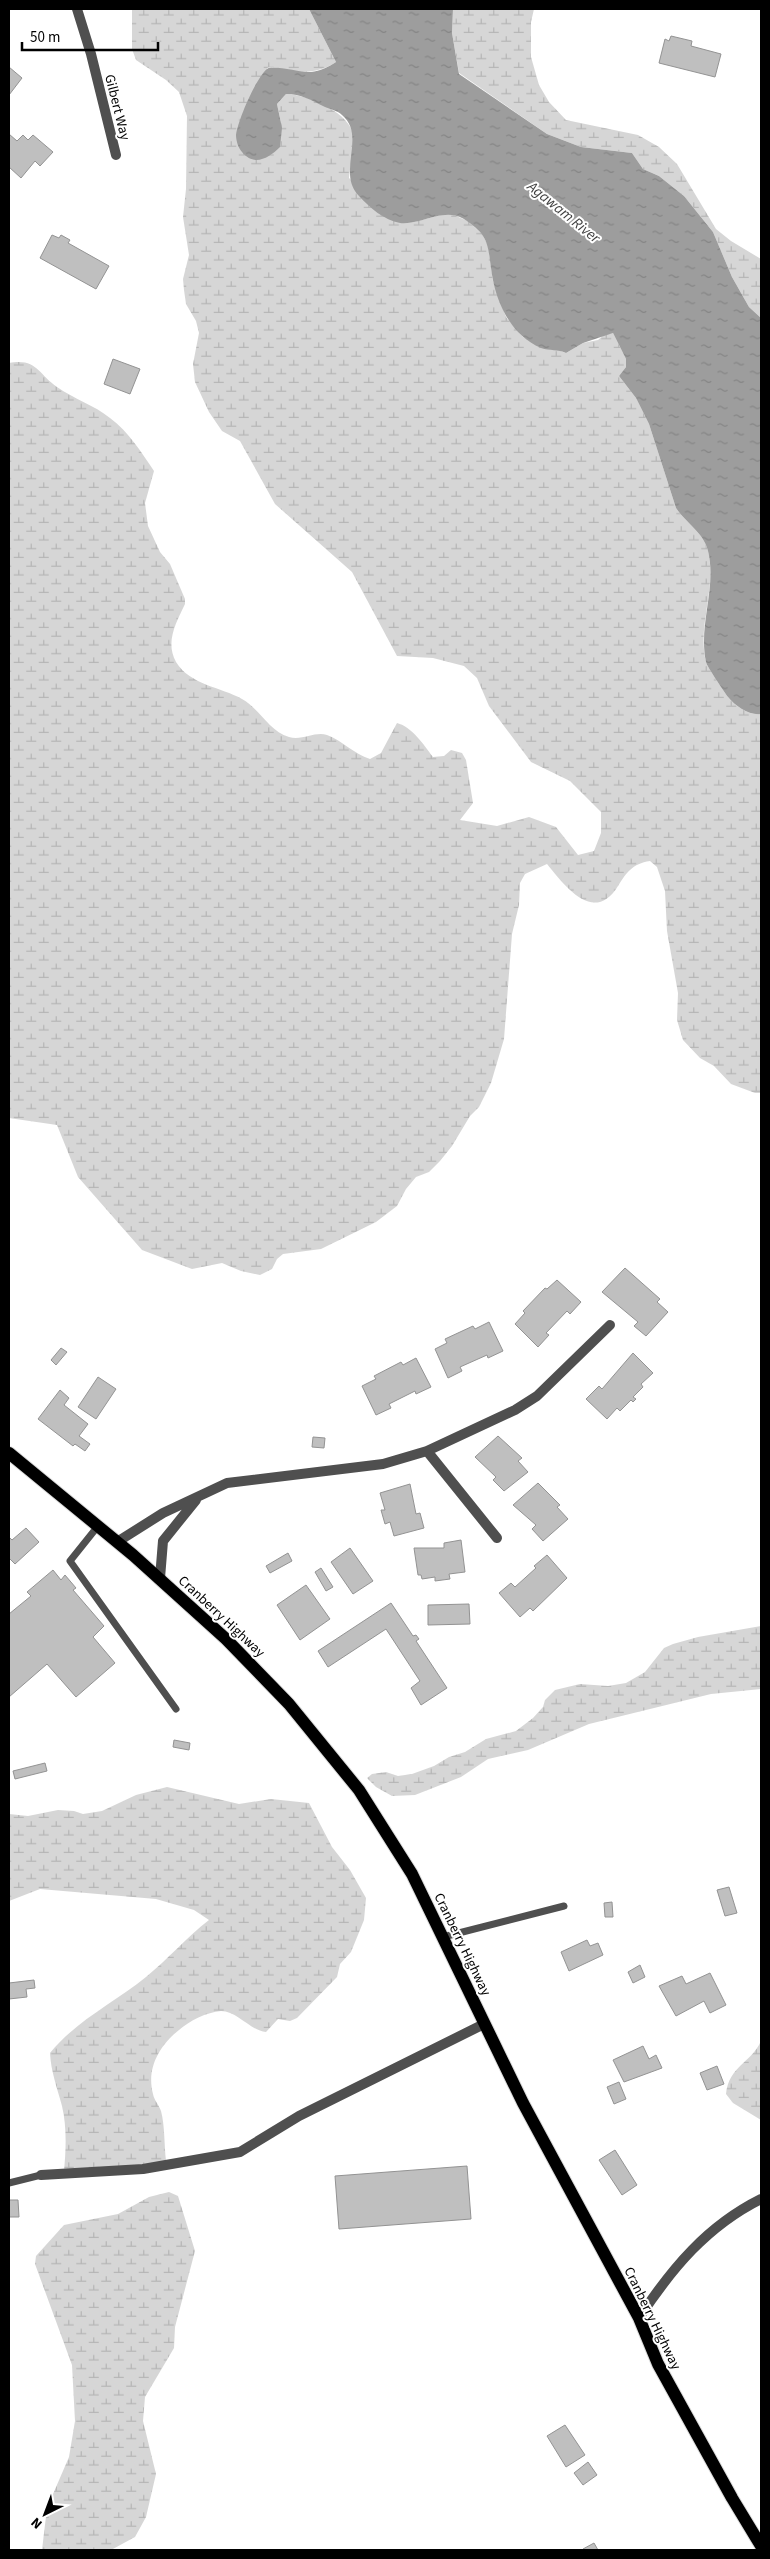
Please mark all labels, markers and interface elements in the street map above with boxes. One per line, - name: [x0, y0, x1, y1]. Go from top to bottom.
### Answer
- scale bar: [22, 20, 159, 52]
- text: 50 m: [30, 27, 60, 48]
- street label: Gilbert Way: [99, 72, 135, 143]
- water label: Agawam River: [522, 176, 605, 249]
- street label: Cranberry Highway: [174, 1571, 269, 1663]
- street label: Cranberry Highway: [429, 1890, 496, 2000]
- street label: Cranberry Highway: [619, 2264, 686, 2374]
- north arrow: [20, 2489, 70, 2539]
- text: N: [27, 2512, 47, 2533]

